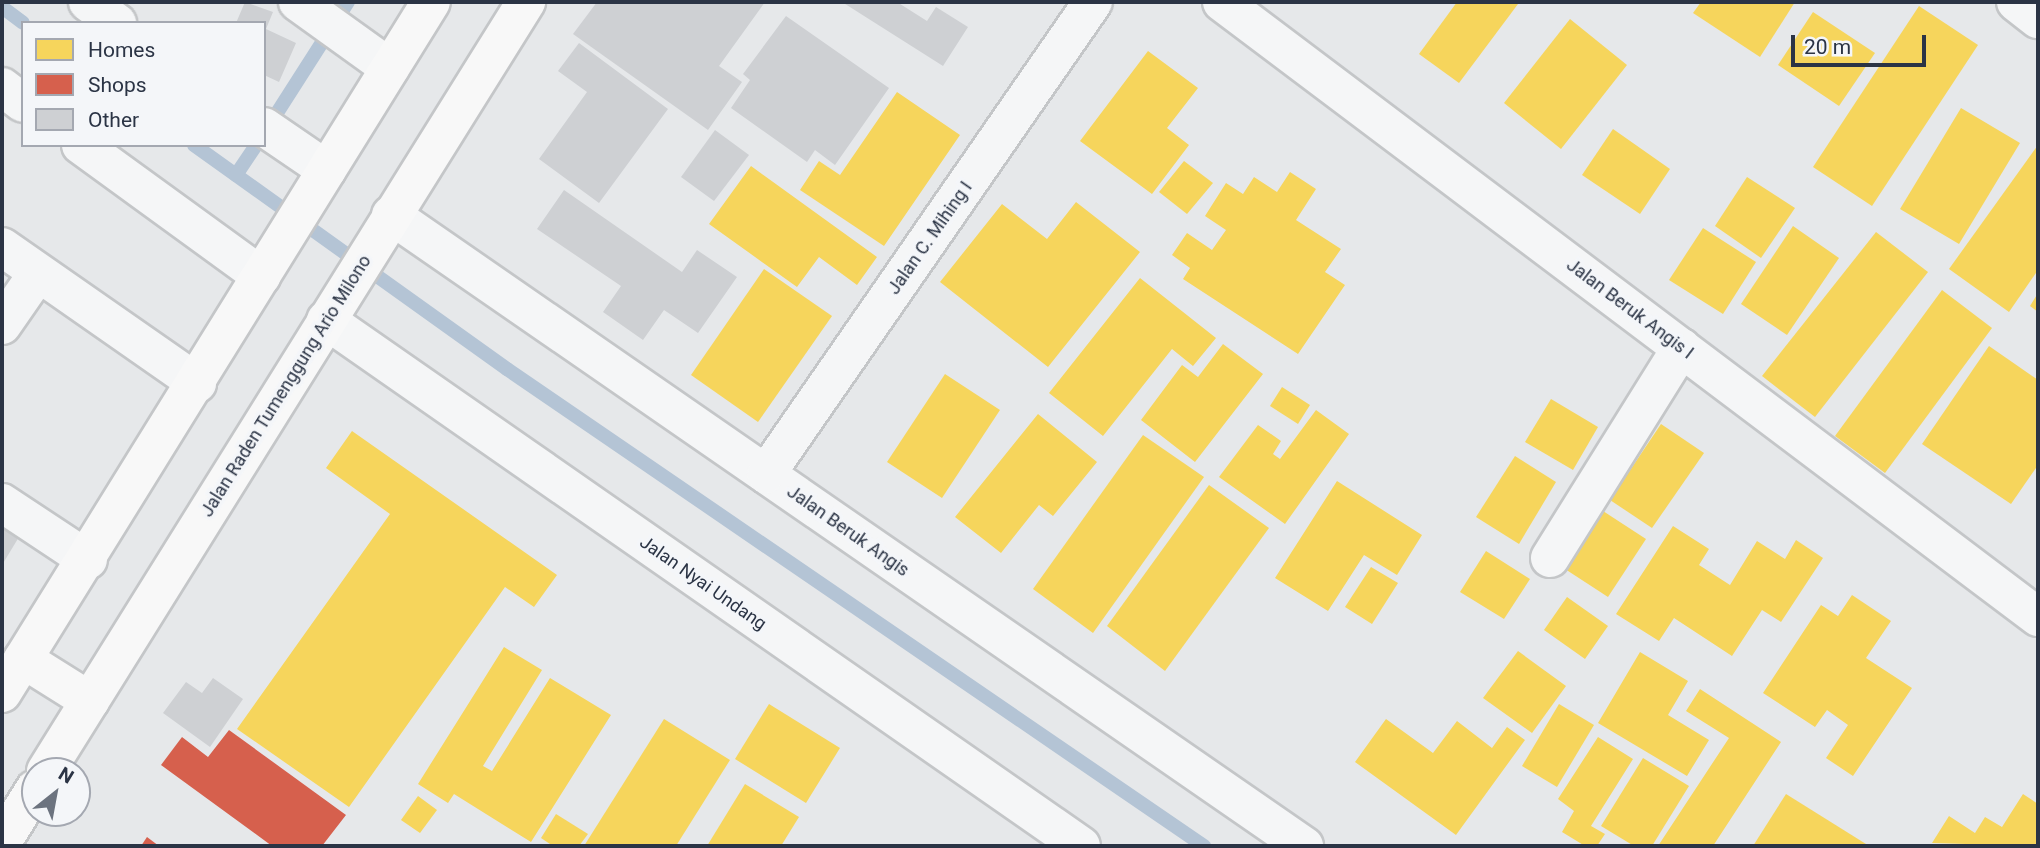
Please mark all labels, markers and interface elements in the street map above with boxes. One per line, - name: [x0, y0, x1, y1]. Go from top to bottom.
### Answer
- legend: [21, 21, 266, 147]
- scale bar: [1795, 21, 1930, 65]
- text: 20 m: [1804, 35, 1851, 59]
- text: Homes: [88, 38, 155, 62]
- text: Shops: [88, 73, 147, 97]
- text: Other: [88, 108, 139, 132]
- street label: Jalan C. Mihing I: [883, 177, 977, 299]
- street label: Jalan Raden Tumenggung Ario Milono: [196, 251, 376, 521]
- street label: Jalan Beruk Angis I: [1562, 254, 1698, 364]
- street label: Jalan Beruk Angis: [783, 481, 913, 581]
- street label: Jalan Nyai Undang: [635, 531, 771, 635]
- north arrow: [21, 757, 91, 827]
- text: N: [54, 762, 78, 789]

